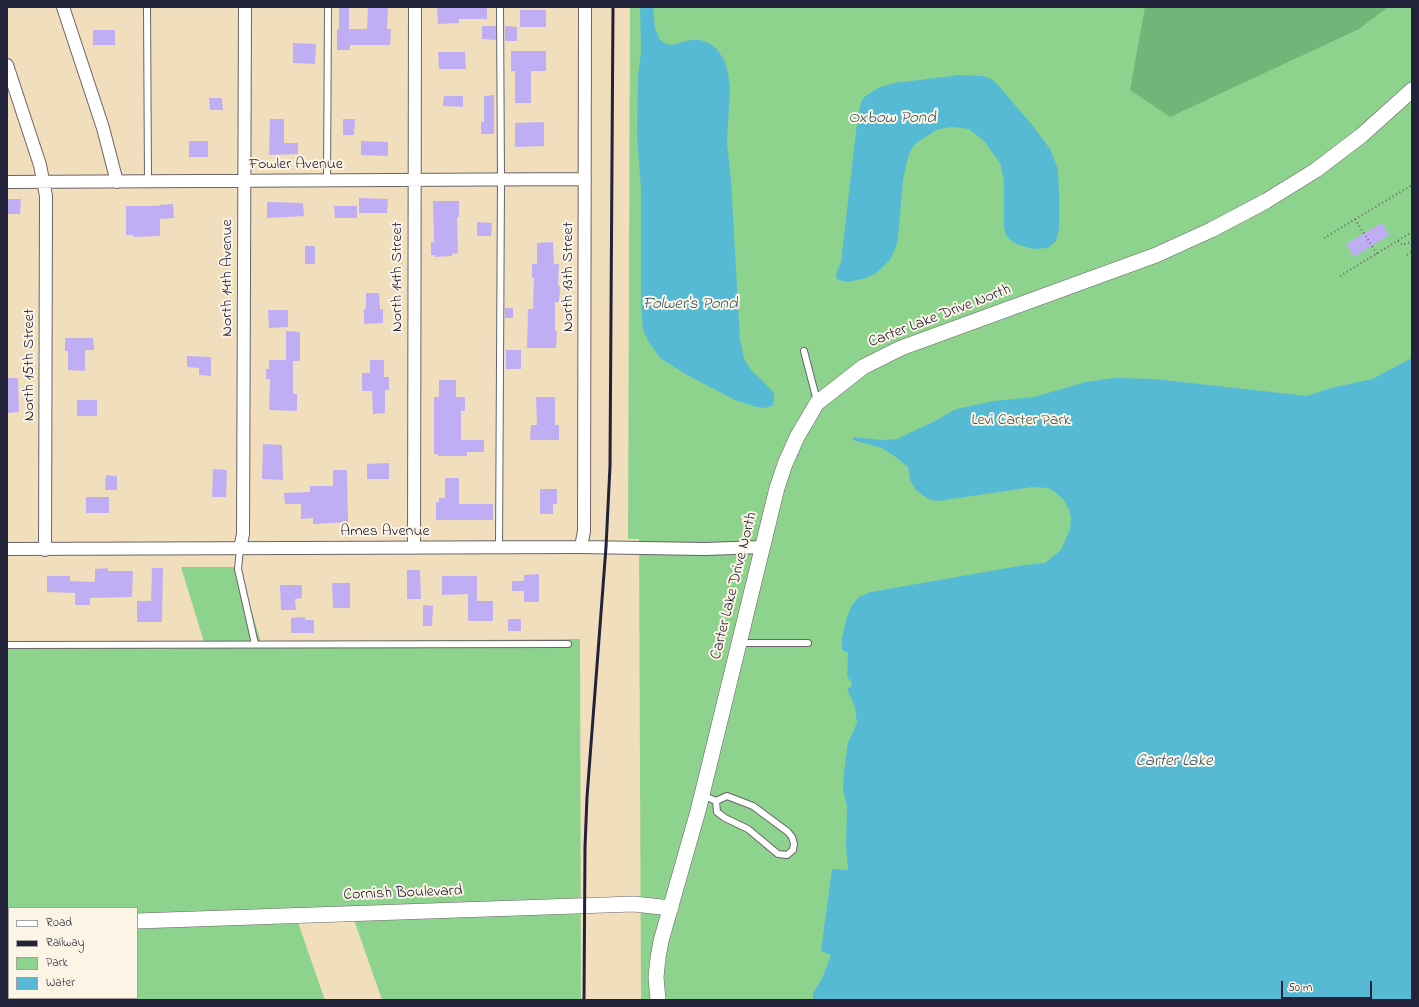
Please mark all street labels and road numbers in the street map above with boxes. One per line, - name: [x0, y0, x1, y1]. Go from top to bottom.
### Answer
- street label: Fowler Avenue: [249, 155, 343, 175]
- street label: North 14th Avenue: [218, 219, 238, 337]
- street label: North 14th Street: [388, 222, 408, 332]
- street label: North 13th Street: [559, 222, 579, 332]
- street label: Carter Lake Drive North: [866, 281, 1014, 353]
- street label: North 15th Street: [20, 309, 40, 421]
- street label: Carter Lake Drive North: [707, 510, 763, 662]
- street label: Ames Avenue: [340, 522, 430, 542]
- street label: Cornish Boulevard: [343, 882, 463, 906]

